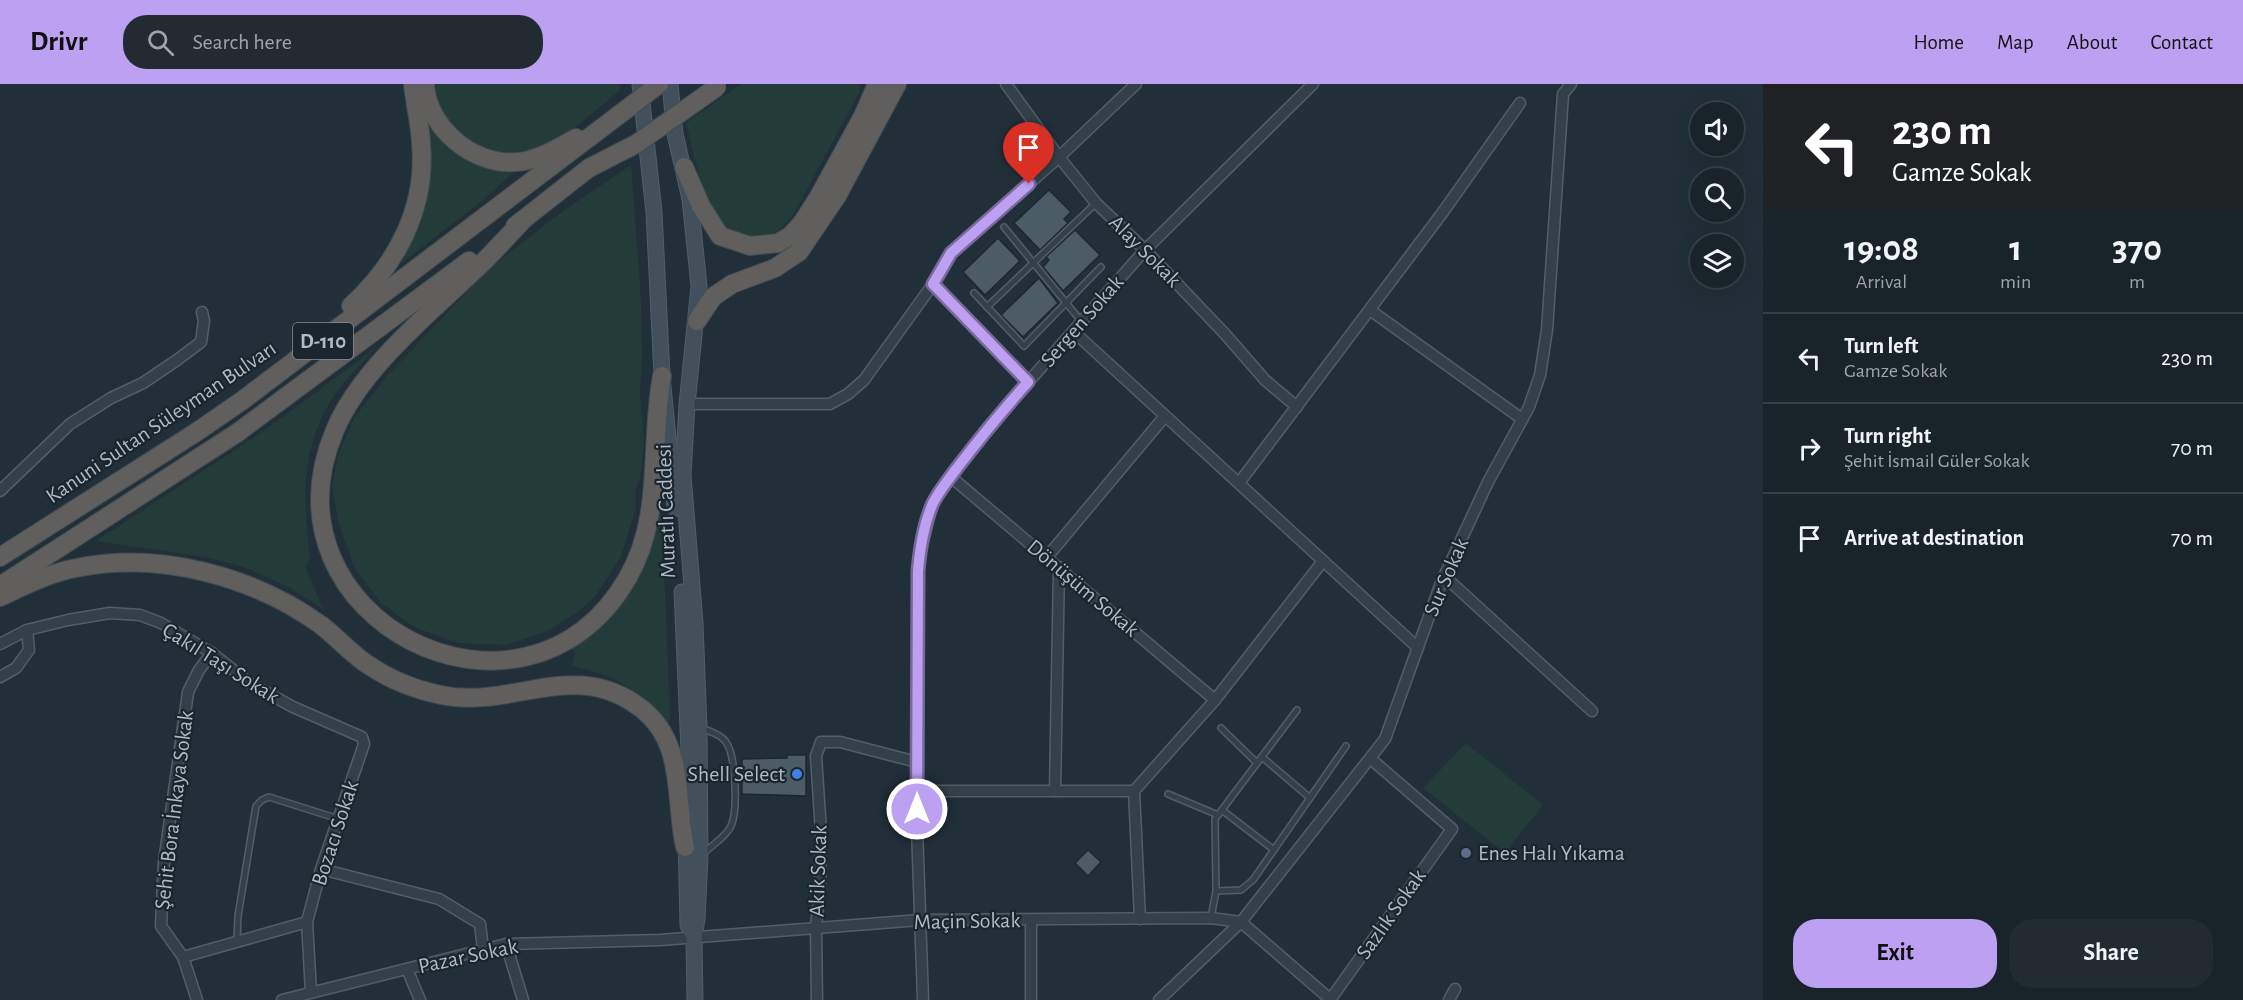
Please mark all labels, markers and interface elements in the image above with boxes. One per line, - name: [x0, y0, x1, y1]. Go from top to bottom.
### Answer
- search box: [123, 15, 543, 69]
- icon: search: [144, 26, 177, 59]
- text: Drivr: [30, 28, 87, 56]
- text: Search here: [192, 31, 292, 53]
- text: Home: [1913, 32, 1964, 53]
- text: Map: [1997, 32, 2034, 53]
- text: About: [2067, 32, 2117, 53]
- text: Contact: [2150, 32, 2213, 53]
- map controls: [1690, 102, 1744, 288]
- button: sound: [1690, 102, 1744, 156]
- icon: left: [1793, 108, 1871, 186]
- text: 230 m: [1892, 110, 1992, 152]
- pin: [1003, 122, 1054, 184]
- icon: arrive: [1012, 131, 1045, 164]
- text: Gamze Sokak: [1892, 159, 2031, 186]
- button: search: [1690, 168, 1744, 222]
- street label: Alay Sokak: [1105, 211, 1185, 291]
- text: 19:08: [1844, 231, 1919, 267]
- text: 1: [2009, 231, 2022, 267]
- text: 370: [2112, 231, 2162, 267]
- button: layers: [1690, 234, 1744, 288]
- street label: Sergen Sokak: [1036, 271, 1128, 371]
- text: Arrival: [1856, 272, 1907, 292]
- text: min: [2000, 272, 2031, 292]
- text: m: [2129, 272, 2145, 292]
- road number: D-110: [293, 323, 353, 359]
- text: Turn left: [1844, 335, 1918, 357]
- street label: Kanuni Sultan Süleyman Bulvarı: [42, 337, 280, 507]
- icon: left: [1793, 342, 1826, 375]
- text: 230 m: [2161, 347, 2213, 369]
- text: Gamze Sokak: [1844, 361, 1947, 381]
- text: Turn right: [1844, 425, 1931, 447]
- icon: right: [1793, 432, 1826, 465]
- text: 70 m: [2171, 437, 2213, 459]
- street label: Muratlı Caddesi: [653, 443, 679, 579]
- text: Şehit İsmail Güler Sokak: [1844, 451, 2030, 471]
- icon: arrive: [1793, 522, 1826, 555]
- text: Arrive at destination: [1844, 527, 2024, 549]
- text: 70 m: [2171, 527, 2213, 549]
- street label: Dönüşüm Sokak: [1023, 535, 1143, 641]
- street label: Sur Sokak: [1420, 535, 1472, 619]
- street label: Çakıl Taşı Sokak: [159, 618, 283, 708]
- street label: Şehit Bora İnkaya Sokak: [151, 709, 197, 911]
- place label: Shell Select: [688, 763, 785, 785]
- marker: Shell Select: [790, 767, 804, 781]
- position arrow: [885, 777, 949, 841]
- street label: Bozacı Sokak: [308, 778, 362, 888]
- street label: Akik Sokak: [805, 825, 831, 917]
- place label: Enes Halı Yıkama: [1478, 842, 1625, 864]
- marker: Enes Halı Yıkama: [1459, 846, 1473, 860]
- street label: Sazlık Sokak: [1352, 865, 1430, 963]
- street label: Maçin Sokak: [914, 909, 1020, 933]
- button: Exit: [1793, 919, 1997, 988]
- button: Share: [2009, 919, 2213, 988]
- street label: Pazar Sokak: [416, 935, 520, 977]

